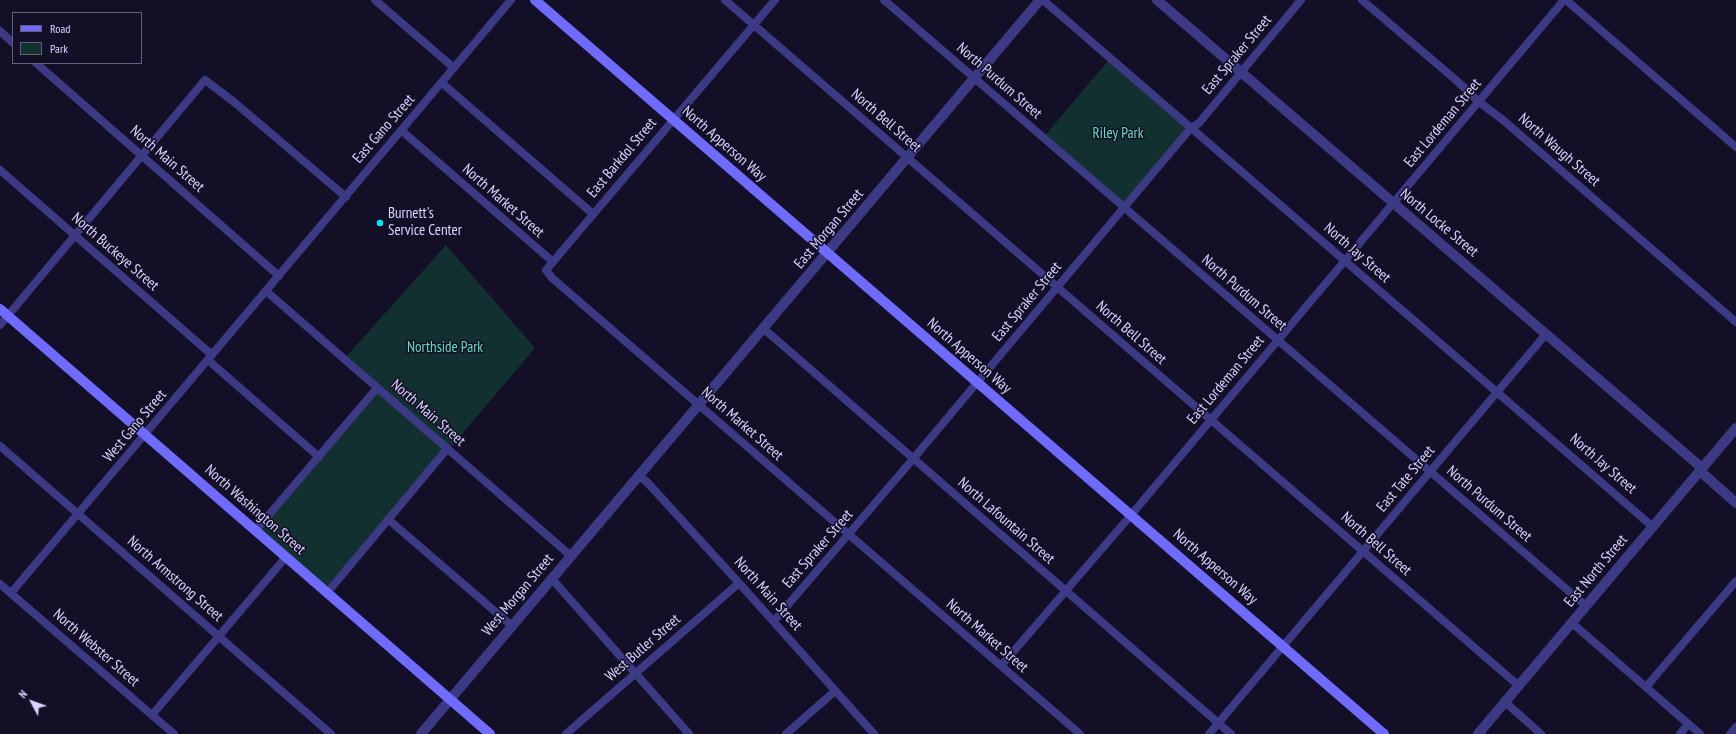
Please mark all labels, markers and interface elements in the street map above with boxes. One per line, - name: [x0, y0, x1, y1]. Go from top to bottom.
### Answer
- legend: [12, 12, 142, 64]
- street label: East Spraker Street: [1199, 12, 1275, 98]
- text: Road: [50, 21, 70, 36]
- street label: North Purdum Street: [953, 39, 1045, 123]
- text: Park: [50, 41, 68, 56]
- street label: East Lordeman Street: [1401, 75, 1485, 171]
- street label: North Bell Street: [847, 86, 925, 156]
- street label: East Gano Street: [349, 91, 419, 167]
- street label: North Apperson Way: [678, 102, 770, 186]
- street label: North Waugh Street: [1514, 110, 1604, 190]
- street label: East Barkdol Street: [583, 114, 661, 202]
- street label: North Main Street: [126, 122, 208, 196]
- park label: Riley Park: [1093, 125, 1143, 143]
- street label: North Market Street: [458, 160, 548, 242]
- street label: North Locke Street: [1396, 185, 1482, 261]
- street label: East Morgan Street: [791, 186, 867, 272]
- place label: Burnett's Service Center: [388, 205, 462, 240]
- street label: North Buckeye Street: [68, 209, 162, 295]
- marker: Burnett's Service Center: [375, 218, 385, 228]
- street label: North Jay Street: [1320, 219, 1394, 287]
- street label: North Purdum Street: [1198, 251, 1290, 335]
- street label: East Spraker Street: [989, 259, 1065, 345]
- street label: North Bell Street: [1092, 298, 1170, 368]
- street label: North Apperson Way: [923, 314, 1015, 398]
- street label: East Lordeman Street: [1184, 332, 1268, 428]
- park label: Northside Park: [407, 339, 483, 357]
- street label: North Main Street: [387, 376, 469, 450]
- street label: North Market Street: [697, 383, 787, 465]
- street label: West Gano Street: [100, 386, 170, 466]
- street label: North Jay Street: [1566, 430, 1640, 498]
- street label: East Tate Street: [1373, 442, 1439, 516]
- street label: North Washington Street: [201, 461, 309, 559]
- street label: North Purdum Street: [1443, 462, 1535, 546]
- street label: North Lafountain Street: [954, 474, 1058, 568]
- street label: East Spraker Street: [779, 506, 857, 592]
- street label: North Bell Street: [1337, 509, 1415, 579]
- street label: North Apperson Way: [1169, 525, 1261, 609]
- street label: East North Street: [1561, 531, 1631, 611]
- street label: North Armstrong Street: [123, 533, 227, 625]
- street label: West Morgan Street: [478, 550, 558, 640]
- street label: North Main Street: [730, 554, 806, 634]
- street label: North Market Street: [942, 595, 1032, 677]
- street label: North Webster Street: [49, 606, 143, 690]
- street label: West Butler Street: [602, 610, 684, 686]
- north arrow: [12, 682, 52, 722]
- text: N: [16, 687, 30, 701]

